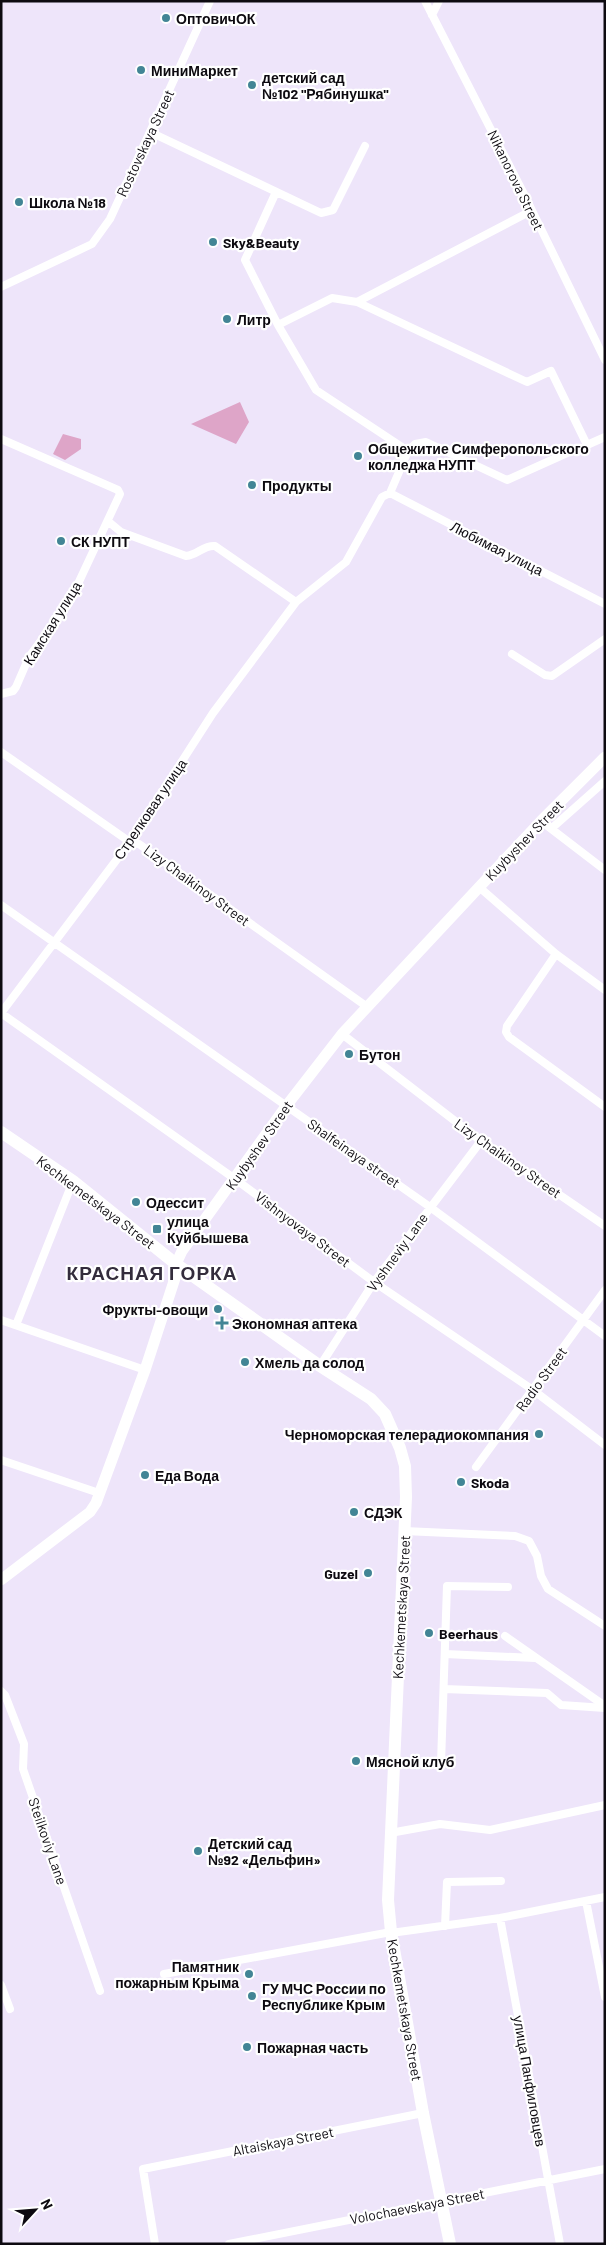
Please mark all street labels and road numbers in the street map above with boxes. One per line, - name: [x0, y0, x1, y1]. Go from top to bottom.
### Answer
- street label: Rostovskaya Street: [113, 87, 177, 199]
- street label: Nikanorova Street: [484, 127, 548, 233]
- street label: Любимая улица: [448, 517, 546, 579]
- street label: Камская улица: [19, 578, 85, 668]
- street label: Стрелковая улица: [110, 755, 190, 863]
- street label: Kuybyshev Street: [481, 796, 567, 884]
- street label: Lizy Chaikinoy Street: [141, 841, 253, 929]
- street label: Kuybyshev Street: [222, 1097, 296, 1193]
- street label: Shalfeinaya street: [304, 1115, 404, 1191]
- street label: Lizy Chaikinoy Street: [451, 1115, 565, 1201]
- street label: Kechkemetskaya Street: [33, 1152, 159, 1252]
- street label: Vishnyovaya Street: [252, 1188, 354, 1270]
- street label: Vyshneviy Lane: [363, 1210, 431, 1294]
- street label: Radio Street: [512, 1343, 570, 1415]
- street label: Kechkemetskaya Street: [389, 1535, 413, 1679]
- street label: Steilkoviy Lane: [25, 1795, 71, 1887]
- street label: Kechkemetskaya Street: [384, 1938, 426, 2082]
- street label: улица Панфиловцев: [510, 2014, 550, 2148]
- street label: Altaiskaya Street: [231, 2123, 335, 2159]
- street label: Volochaevskaya Street: [348, 2185, 486, 2227]

